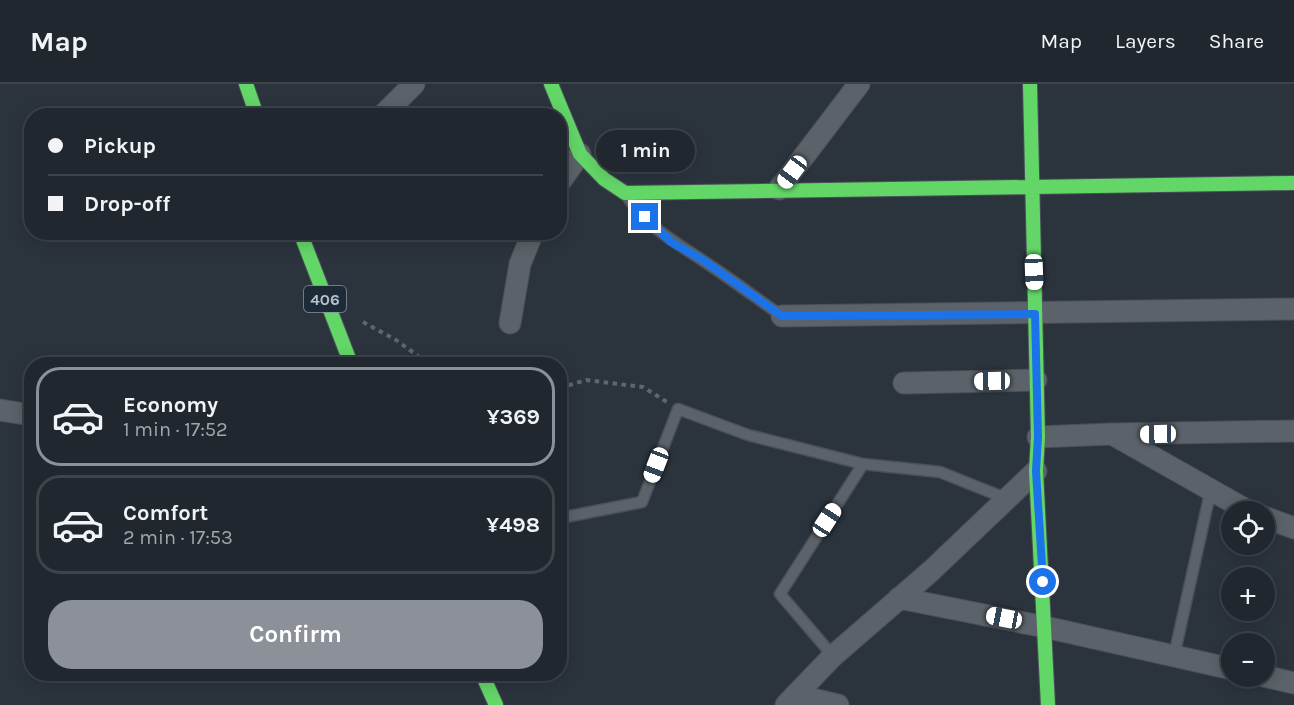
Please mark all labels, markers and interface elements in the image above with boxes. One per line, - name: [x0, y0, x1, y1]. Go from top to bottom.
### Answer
- text: Map: [30, 25, 88, 58]
- text: Map: [1040, 29, 1082, 53]
- text: Layers: [1115, 29, 1176, 53]
- text: Share: [1209, 29, 1264, 53]
- callout: 1 min: [596, 130, 694, 172]
- text: Pickup: [84, 133, 156, 159]
- text: 1 min: [620, 139, 671, 162]
- car: [774, 152, 810, 192]
- text: Drop-off: [84, 191, 170, 217]
- route end: [631, 203, 658, 230]
- car: [1024, 254, 1044, 290]
- road number: 406: [304, 286, 346, 312]
- car: [974, 372, 1010, 390]
- icon: car: [51, 390, 105, 444]
- text: Economy: [123, 392, 218, 418]
- text: ¥369: [487, 404, 540, 430]
- text: 1 min · 17:52: [123, 418, 228, 441]
- car: [1140, 425, 1176, 443]
- car: [641, 445, 671, 485]
- icon: car: [51, 498, 105, 552]
- text: Comfort: [123, 500, 208, 526]
- car: [810, 500, 844, 540]
- map controls: [1221, 501, 1275, 687]
- button: locate: [1221, 501, 1275, 555]
- text: ¥498: [486, 512, 540, 538]
- text: 2 min · 17:53: [123, 526, 233, 549]
- button: +: [1221, 567, 1275, 621]
- route start: [1029, 568, 1056, 595]
- button: Confirm: [48, 600, 543, 669]
- car: [985, 606, 1023, 630]
- button: −: [1221, 633, 1275, 687]

